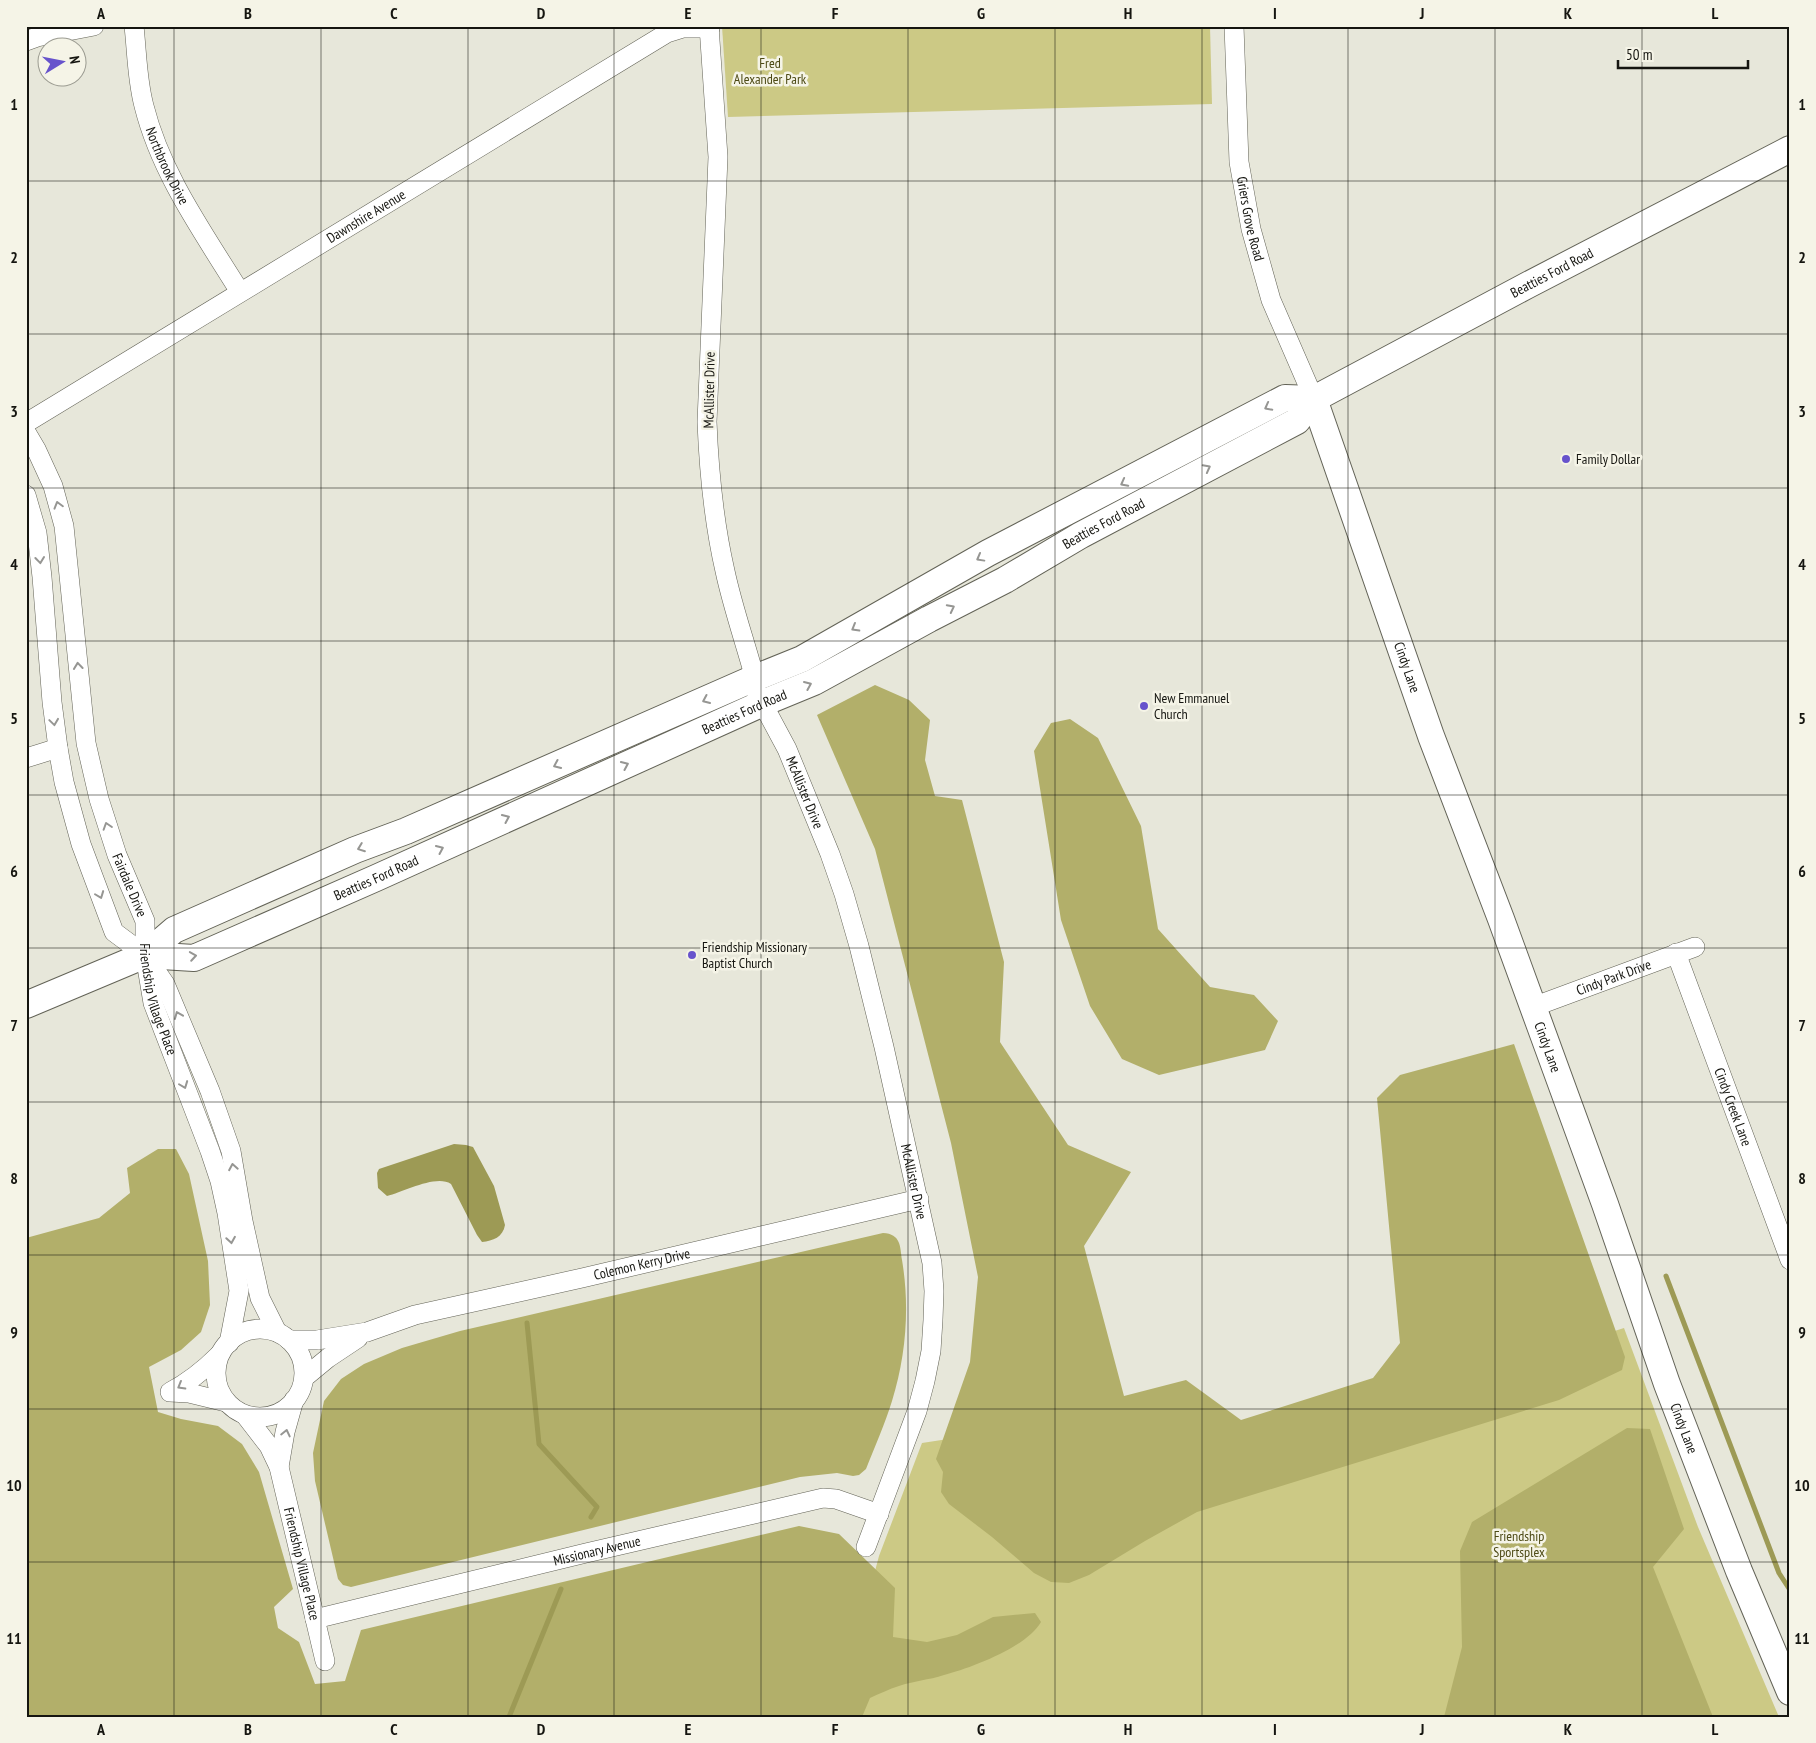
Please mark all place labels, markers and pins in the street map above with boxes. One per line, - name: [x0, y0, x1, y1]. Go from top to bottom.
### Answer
- place label: Family Dollar: [1576, 450, 1640, 468]
- marker: Family Dollar: [1560, 453, 1572, 465]
- place label: New Emmanuel Church: [1154, 689, 1230, 723]
- marker: New Emmanuel Church: [1138, 700, 1150, 712]
- place label: Friendship Missionary Baptist Church: [702, 938, 808, 972]
- marker: Friendship Missionary Baptist Church: [686, 949, 698, 961]

